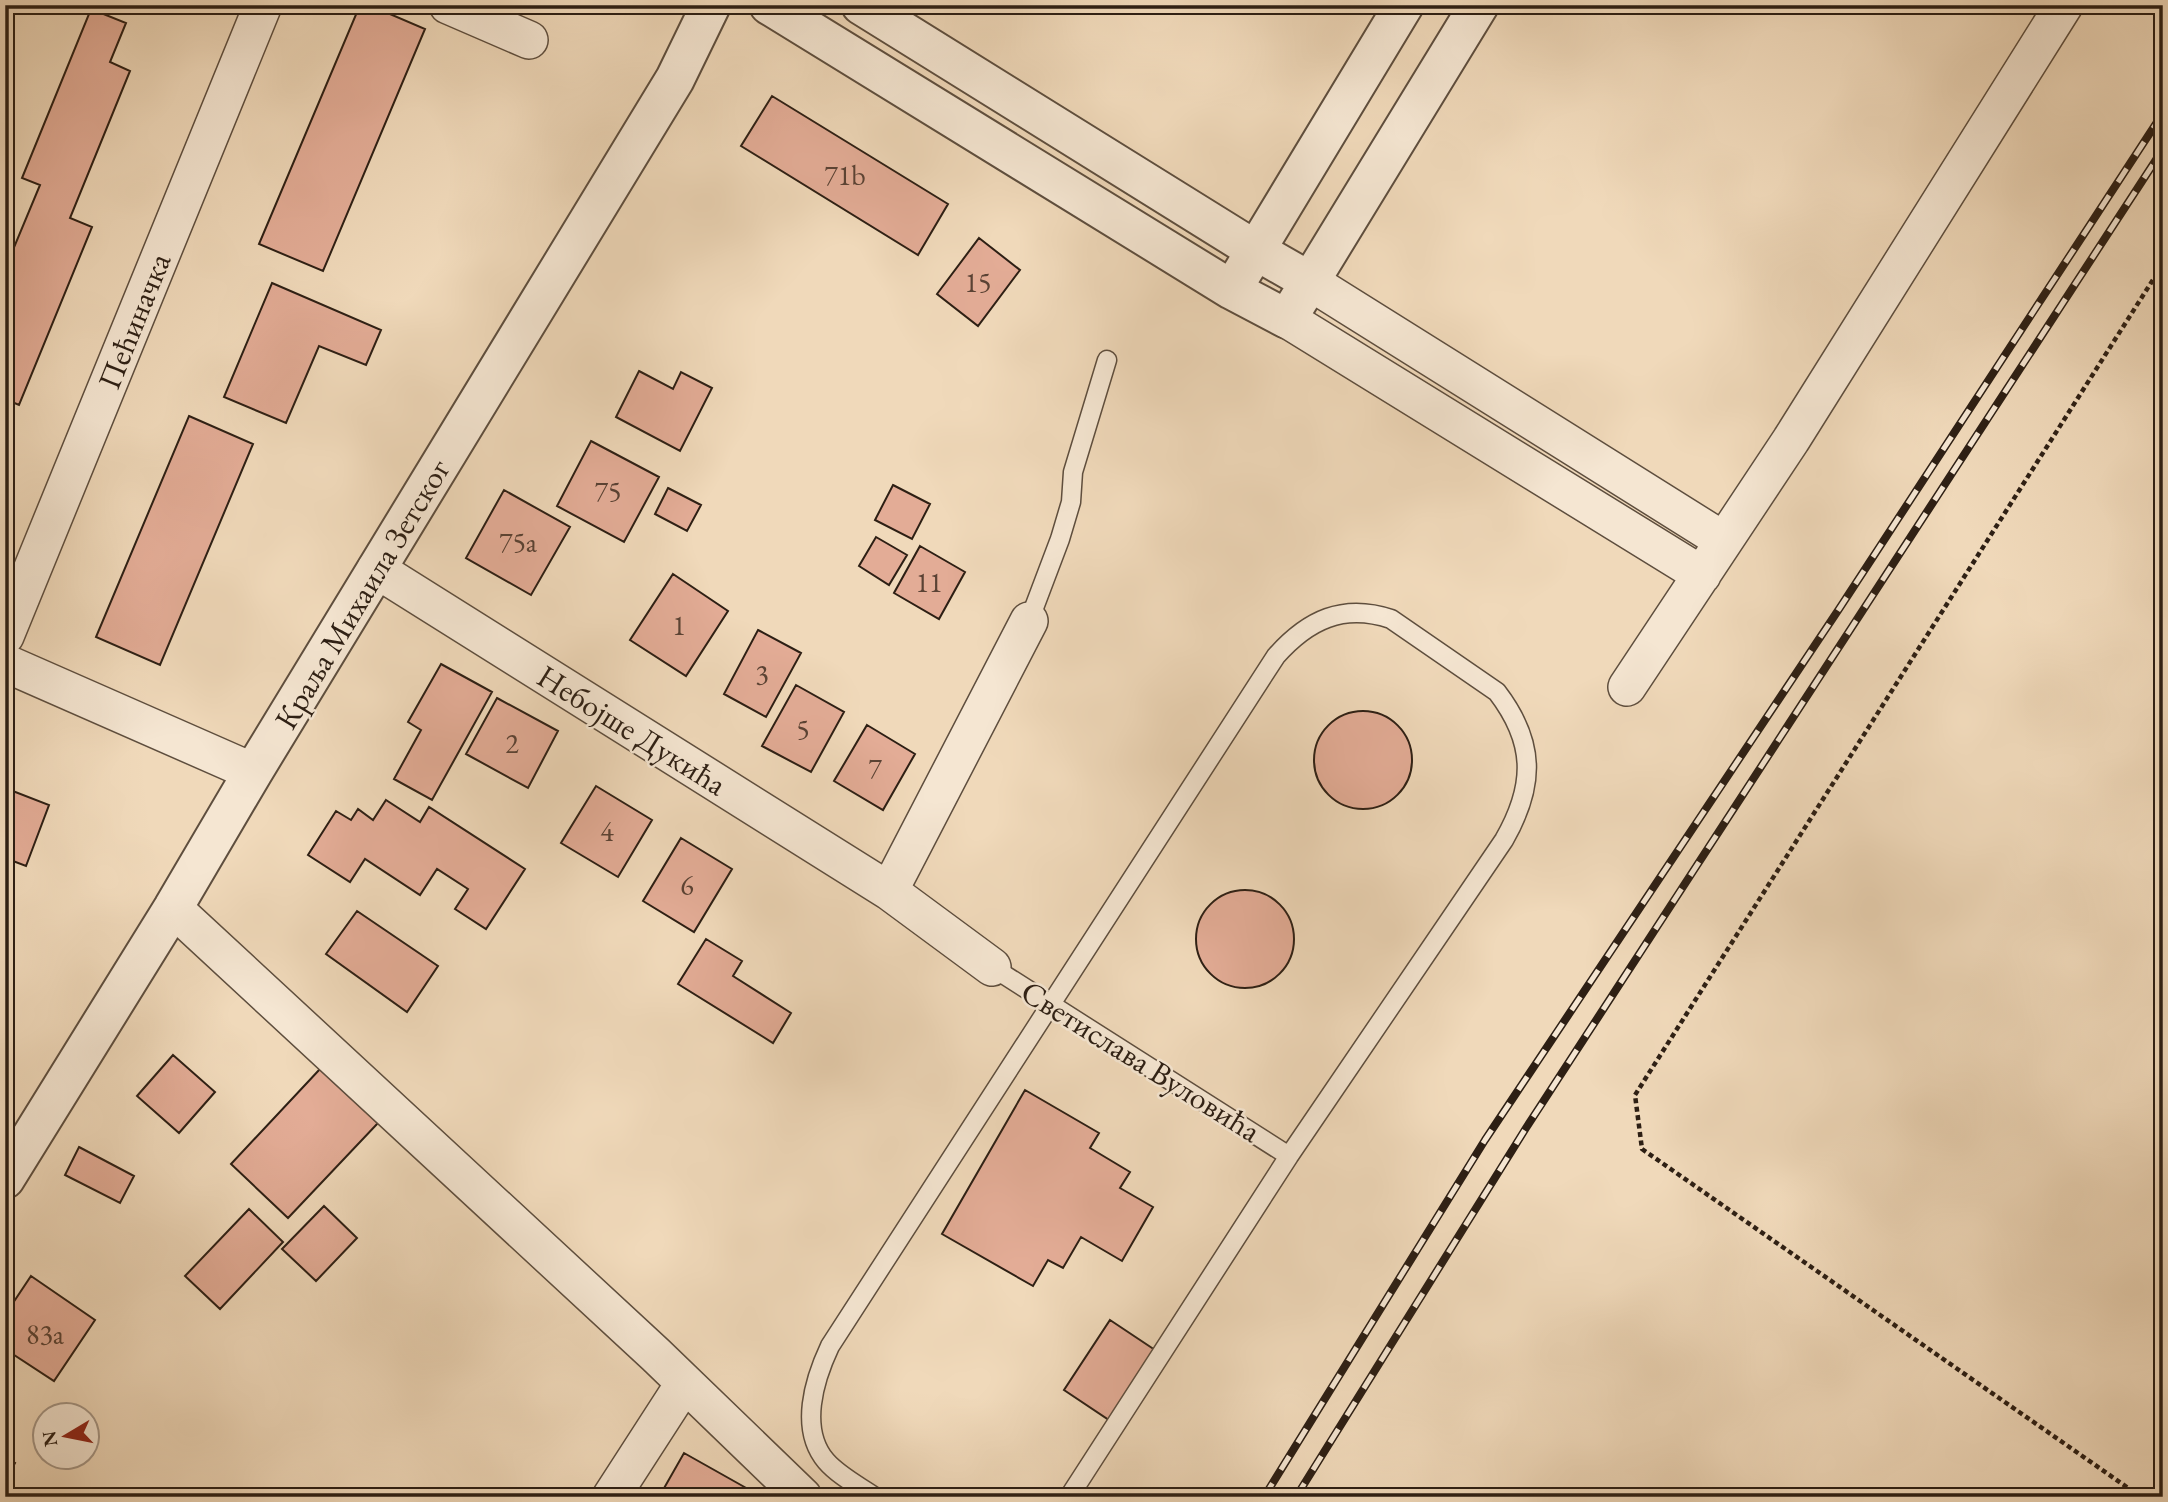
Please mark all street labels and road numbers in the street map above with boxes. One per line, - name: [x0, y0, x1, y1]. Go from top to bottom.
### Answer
- street label: Пећиначка: [88, 247, 180, 395]
- street label: Краља Михаила Зетског: [265, 451, 460, 737]
- street label: Небојше Дукића: [529, 655, 735, 805]
- street label: Светислава Вуловића: [1013, 970, 1269, 1152]

